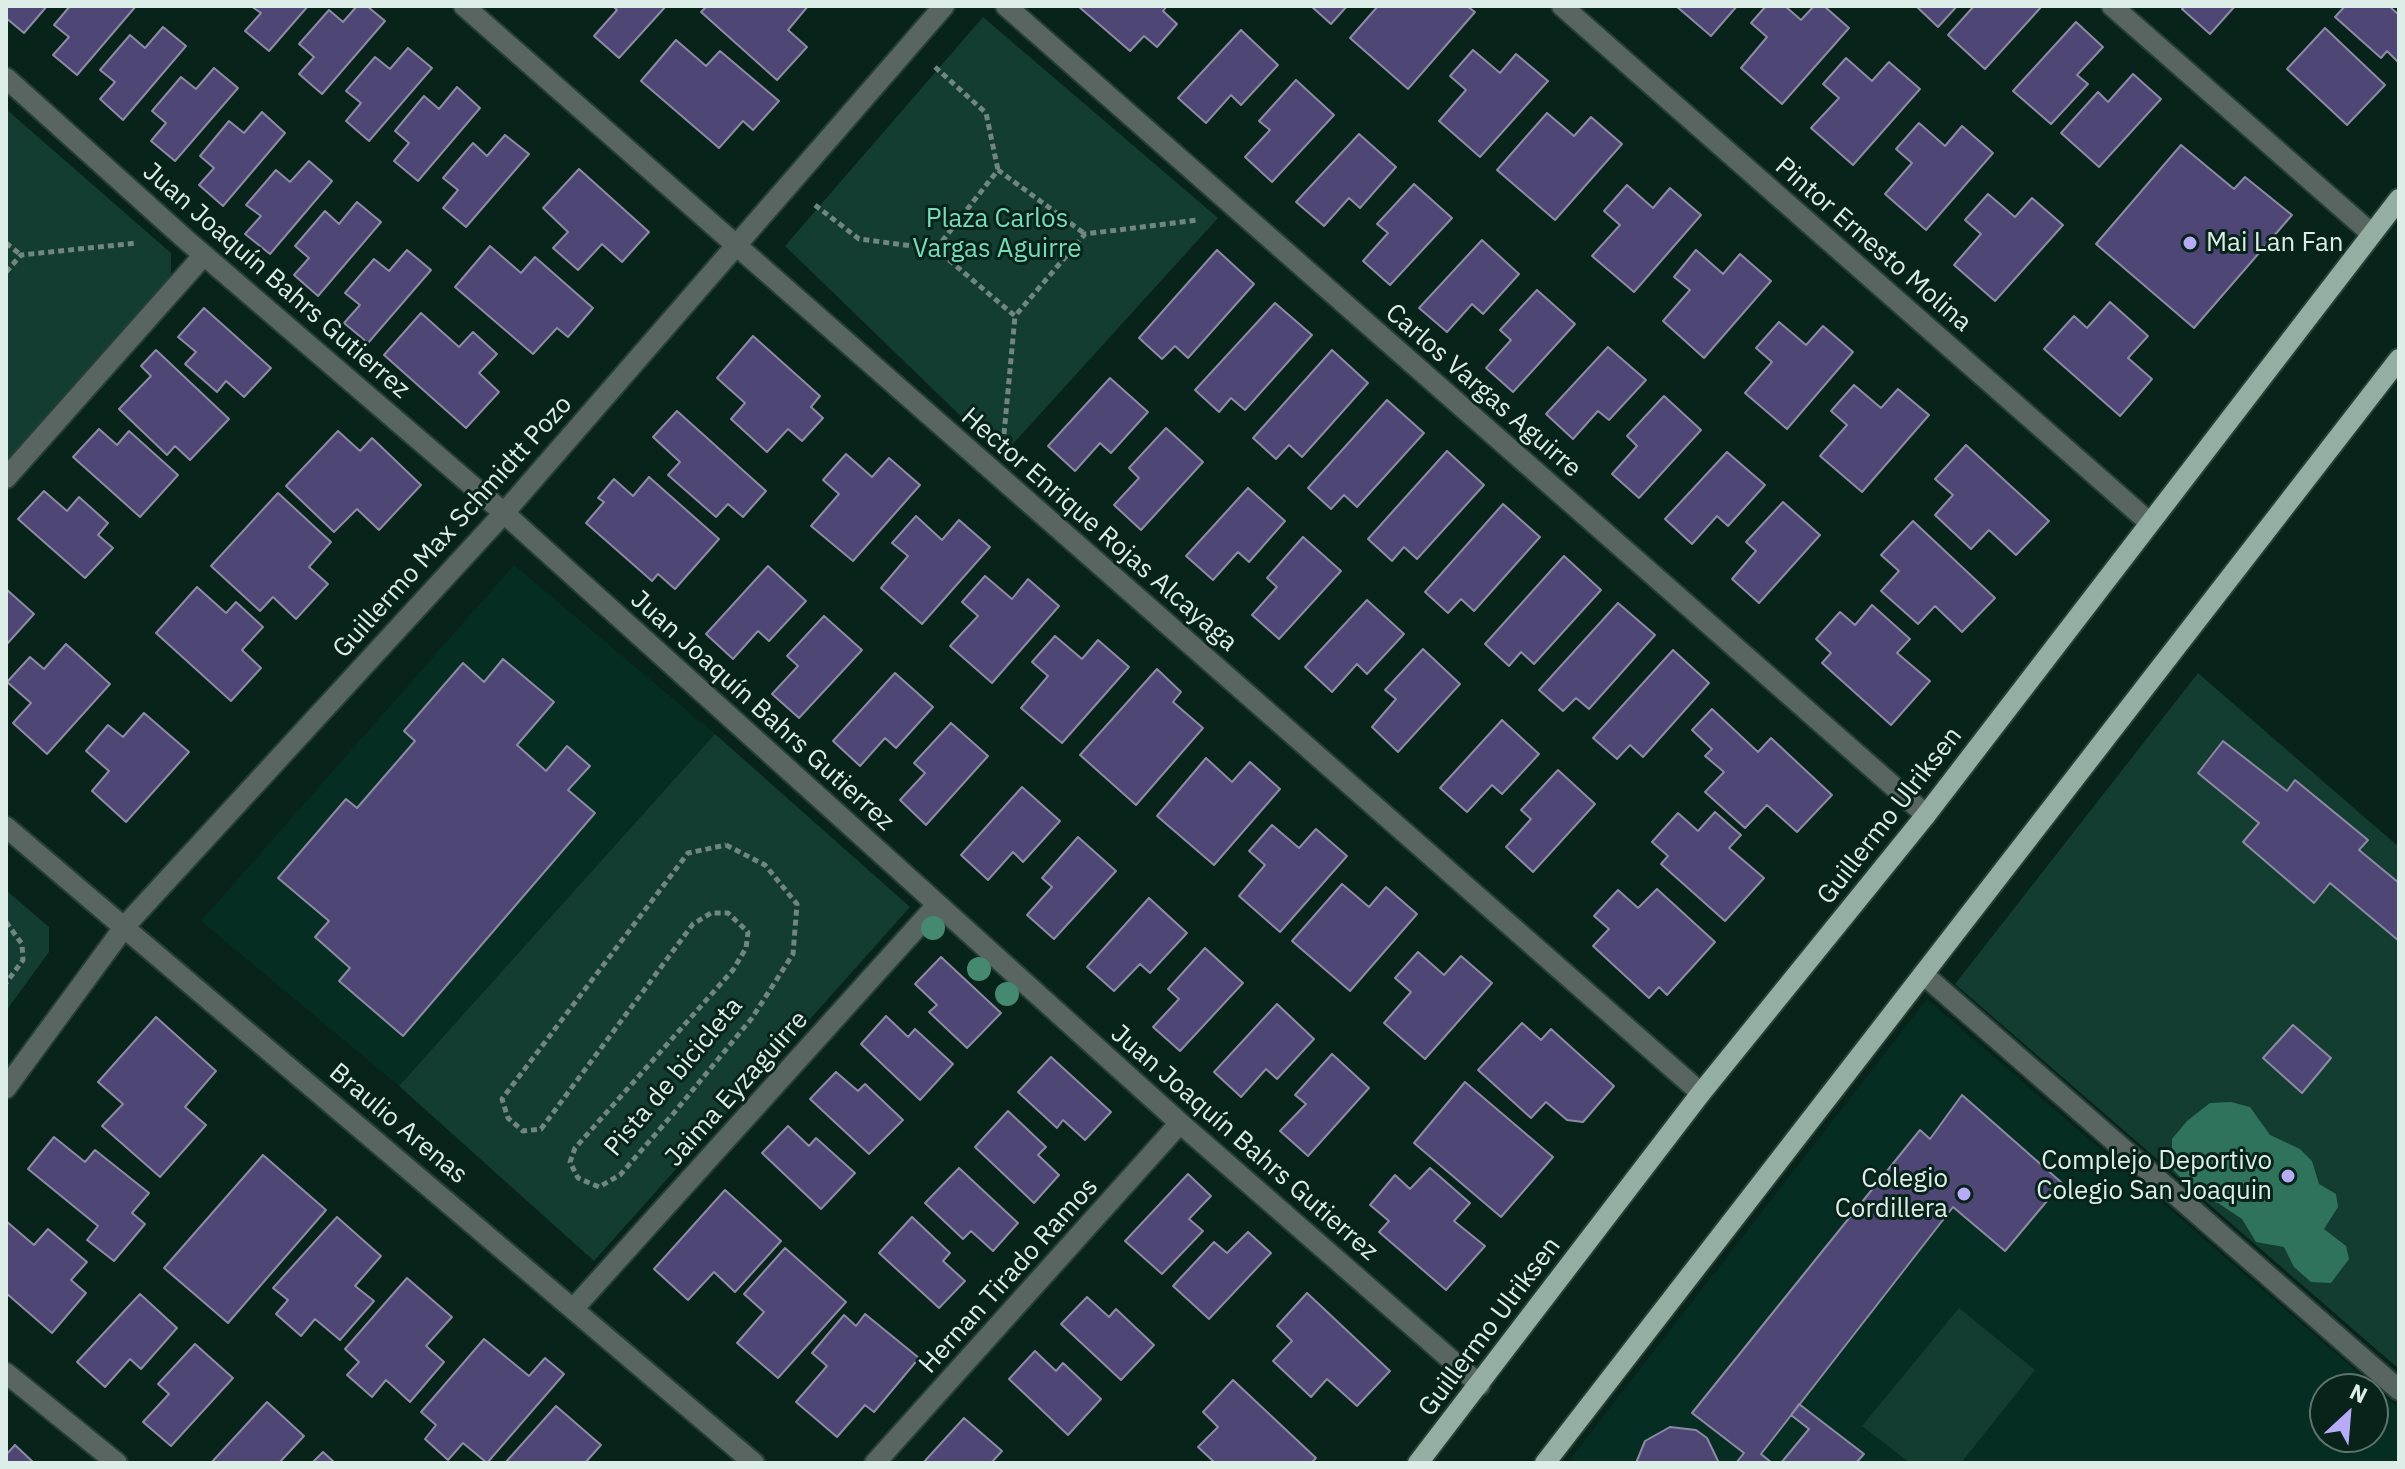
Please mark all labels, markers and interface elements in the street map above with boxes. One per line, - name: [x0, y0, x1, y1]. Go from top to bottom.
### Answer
- street label: Pintor Ernesto Molina: [1768, 151, 1978, 339]
- street label: Juan Joaquín Bahrs Gutierrez: [136, 157, 416, 405]
- park label: Plaza Carlos Vargas Aguirre: [913, 203, 1081, 264]
- place label: Mai Lan Fan: [2206, 227, 2344, 259]
- marker: Mai Lan Fan: [2181, 234, 2199, 252]
- street label: Carlos Vargas Aguirre: [1379, 298, 1587, 484]
- street label: Guillermo Max Schmidtt Pozo: [327, 389, 579, 665]
- street label: Hector Enrique Rojas Alcayaga: [954, 402, 1244, 658]
- street label: Juan Joaquín Bahrs Gutierrez: [624, 584, 900, 838]
- street label: Guillermo Ulriksen: [1811, 721, 1969, 911]
- street label: Pista de bicicleta: [598, 991, 750, 1163]
- street label: Jaima Eyzaguirre: [659, 1005, 815, 1173]
- street label: Juan Joaquín Bahrs Gutierrez: [1104, 1019, 1384, 1267]
- street label: Braulio Arenas: [322, 1057, 474, 1191]
- place label: Complejo Deportivo Colegio San Joaquin: [2036, 1145, 2272, 1206]
- place label: Colegio Cordillera: [1835, 1163, 1948, 1224]
- marker: Complejo Deportivo Colegio San Joaquin: [2279, 1167, 2297, 1185]
- street label: Hernan Tirado Ramos: [913, 1172, 1105, 1380]
- marker: Colegio Cordillera: [1955, 1185, 1973, 1203]
- street label: Guillermo Ulriksen: [1412, 1231, 1568, 1423]
- north arrow: [2309, 1373, 2389, 1453]
- text: N: [2345, 1376, 2372, 1409]

